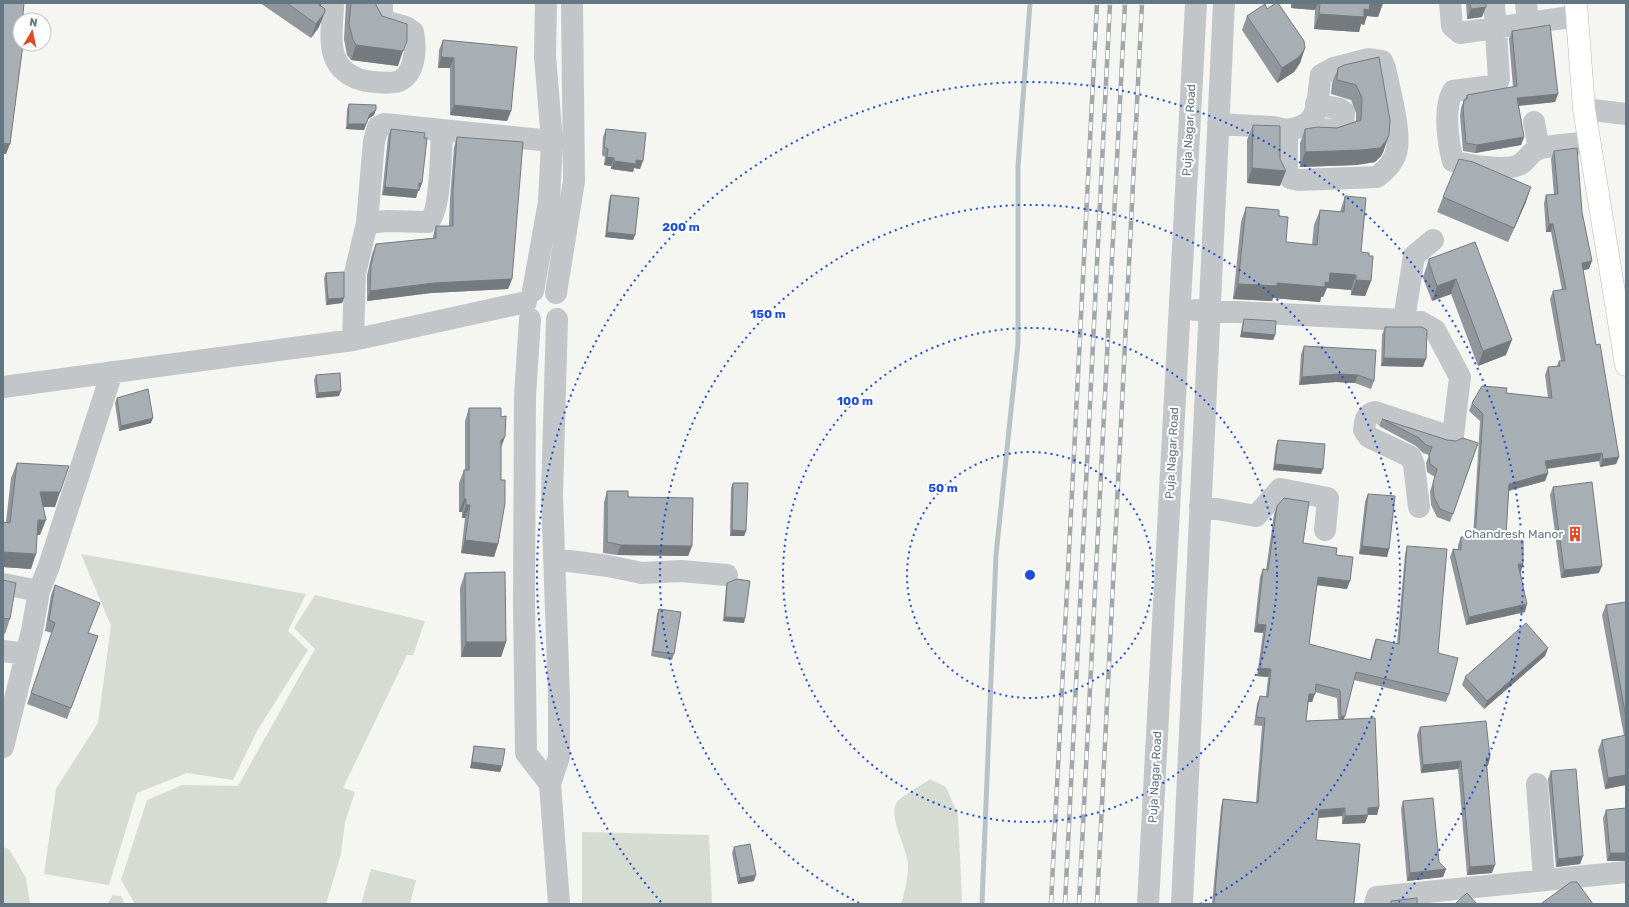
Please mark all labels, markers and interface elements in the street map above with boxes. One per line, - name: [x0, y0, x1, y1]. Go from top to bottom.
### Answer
- north arrow: [12, 12, 52, 52]
- text: N: [29, 16, 38, 30]
- street label: Puja Nagar Road: [1180, 84, 1198, 176]
- text: 200 m: [662, 220, 700, 234]
- text: 150 m: [750, 307, 786, 321]
- text: 100 m: [837, 394, 873, 408]
- street label: Puja Nagar Road: [1163, 407, 1181, 499]
- text: 50 m: [928, 481, 958, 495]
- building icon: Chandresh Manor: [1566, 525, 1584, 543]
- place label: Chandresh Manor: [1464, 527, 1563, 541]
- centre of rings: [1023, 568, 1037, 582]
- street label: Puja Nagar Road: [1146, 731, 1164, 823]

